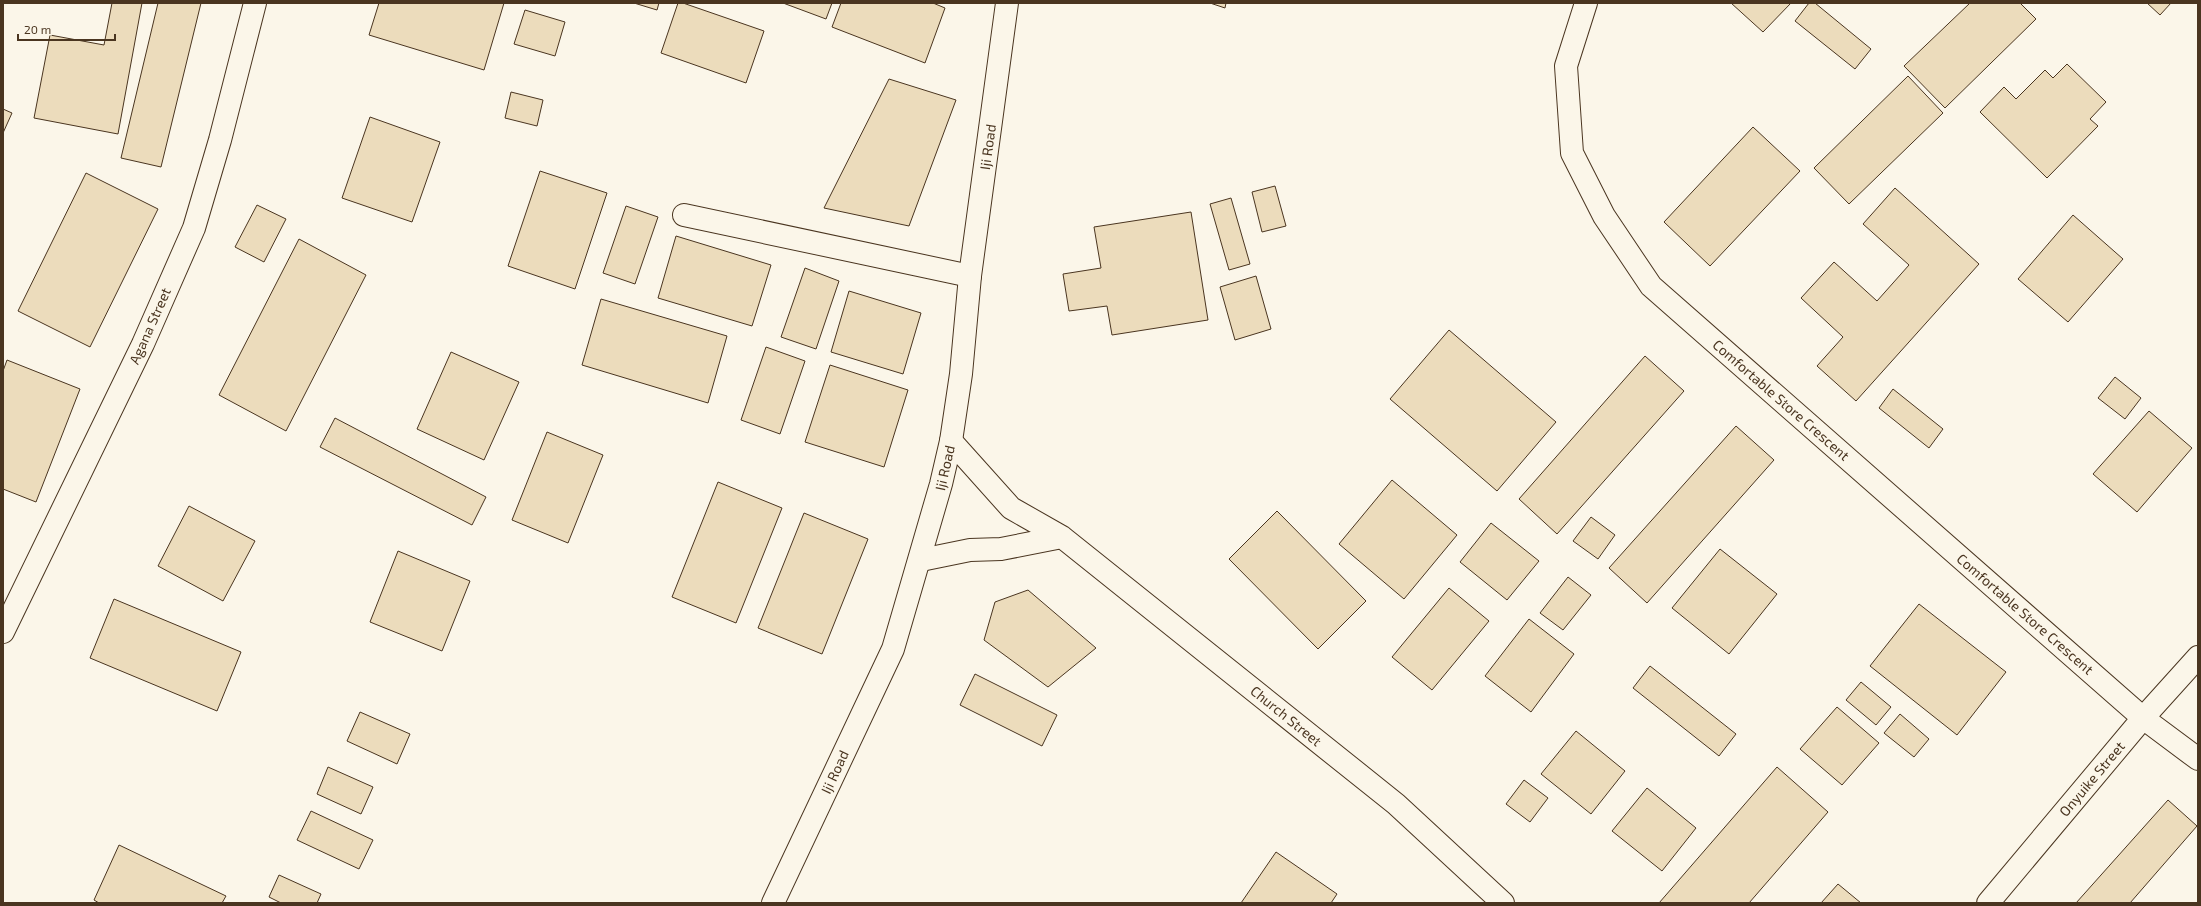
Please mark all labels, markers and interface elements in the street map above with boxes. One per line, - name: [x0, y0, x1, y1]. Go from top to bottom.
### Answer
- scale bar: [18, 16, 115, 42]
- text: 20 m: [24, 22, 51, 36]
- street label: Iji Road: [976, 123, 999, 171]
- street label: Agana Street: [125, 285, 174, 367]
- street label: Comfortable Store Crescent: [1709, 336, 1853, 464]
- street label: Iji Road: [931, 444, 958, 492]
- street label: Comfortable Store Crescent: [1953, 550, 2097, 678]
- street label: Church Street: [1247, 682, 1325, 749]
- street label: Onyuike Street: [2055, 738, 2128, 820]
- street label: Iji Road: [817, 747, 852, 796]

